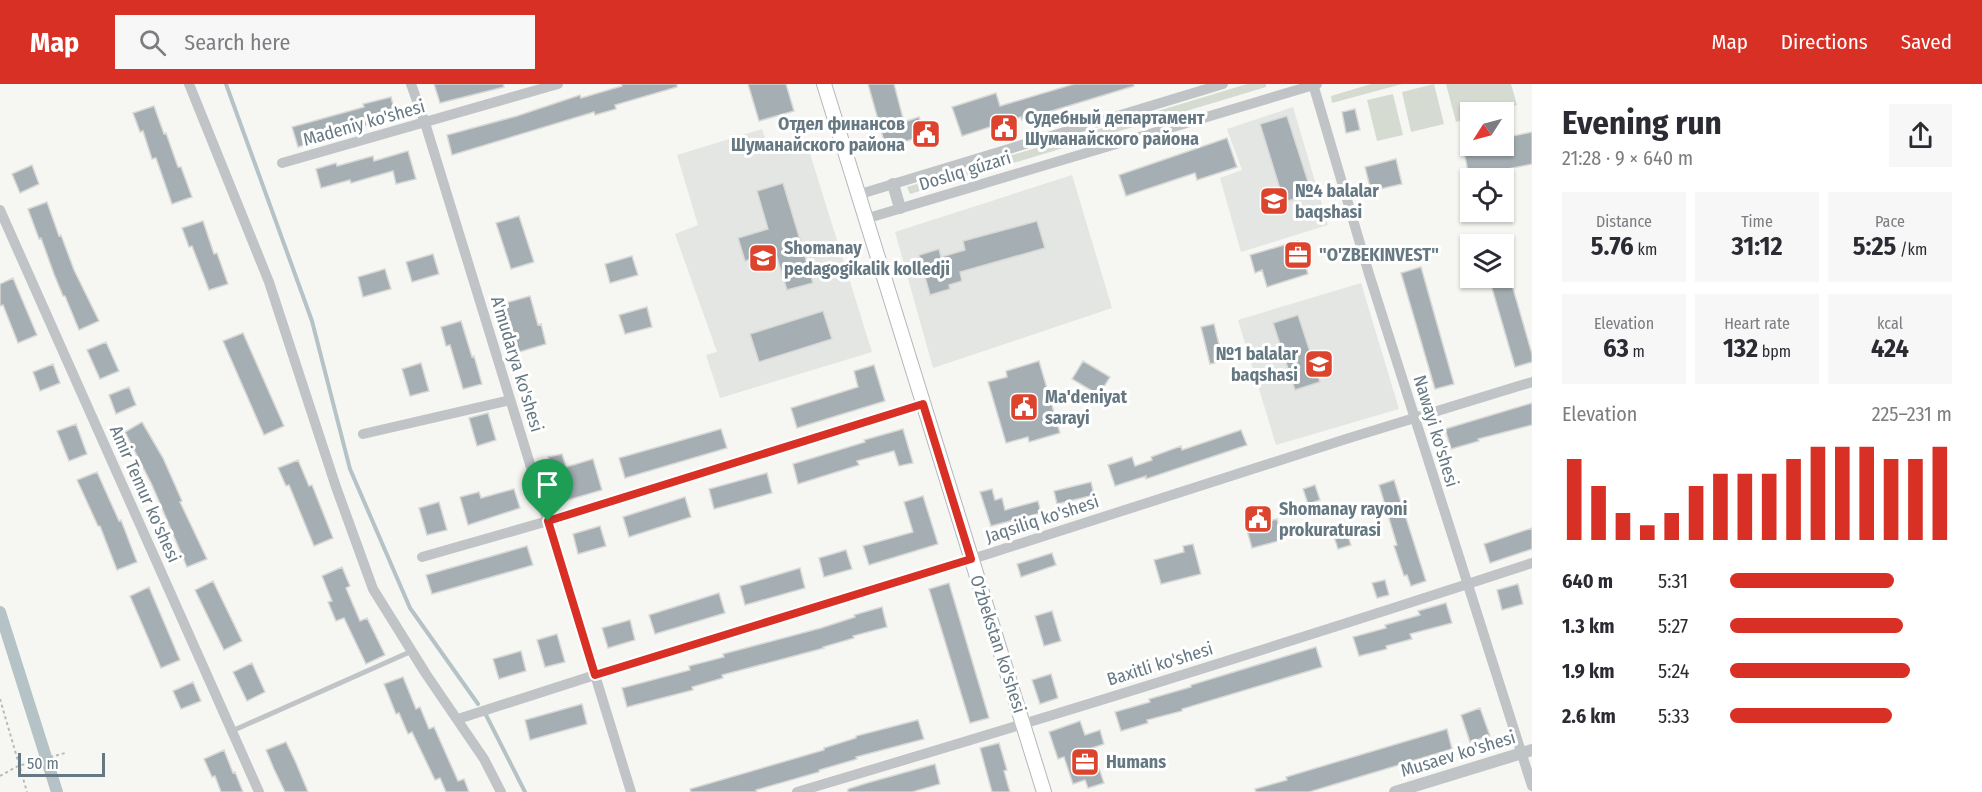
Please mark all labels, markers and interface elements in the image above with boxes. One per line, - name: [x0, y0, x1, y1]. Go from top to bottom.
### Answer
- search box: [115, 15, 535, 69]
- text: Map: [30, 26, 79, 59]
- icon: search: [136, 26, 169, 59]
- text: Search here: [184, 29, 290, 56]
- text: Map: [1711, 29, 1748, 55]
- text: Directions: [1781, 29, 1868, 55]
- text: Saved: [1901, 29, 1952, 55]
- street label: Madeniy ko'shesi: [301, 95, 427, 151]
- north arrow: [1460, 102, 1514, 156]
- map controls: [1460, 102, 1514, 288]
- text: Evening run: [1562, 103, 1722, 143]
- button: share: [1889, 104, 1952, 167]
- place label: Судебный департамент Шуманайского района: [1025, 107, 1205, 150]
- public building icon: Судебный департамент Шуманайского района: [988, 112, 1020, 144]
- place label: Отдел финансов Шуманайского района: [731, 113, 905, 156]
- public building icon: Отдел финансов Шуманайского района: [910, 118, 942, 150]
- text: 21:28 · 9 × 640 m: [1562, 146, 1693, 170]
- street label: Doslıq gúzari: [916, 147, 1014, 195]
- button: locate: [1460, 168, 1514, 222]
- place label: №4 balalar baqshasi: [1295, 180, 1379, 223]
- school or university icon: №4 balalar baqshasi: [1258, 185, 1290, 217]
- text: Distance: [1596, 212, 1652, 231]
- text: Time: [1741, 212, 1773, 231]
- text: Pace: [1875, 212, 1905, 231]
- text: 5.76: [1591, 231, 1634, 262]
- text: 31:12: [1732, 231, 1782, 262]
- text: 5:25: [1853, 231, 1896, 262]
- button: layers: [1460, 234, 1514, 288]
- place label: Shomanay pedagogikalik kolledji: [784, 237, 950, 280]
- office icon: "O'ZBEKINVEST": [1282, 239, 1314, 271]
- text: km: [1634, 240, 1657, 259]
- text: /km: [1896, 240, 1927, 259]
- school or university icon: Shomanay pedagogikalik kolledji: [747, 242, 779, 274]
- place label: "O'ZBEKINVEST": [1319, 244, 1439, 266]
- street label: A'mudarya ko'shesi: [486, 294, 548, 434]
- text: Elevation: [1594, 314, 1654, 333]
- text: Heart rate: [1724, 314, 1790, 333]
- text: kcal: [1877, 314, 1903, 333]
- text: 63: [1603, 333, 1629, 364]
- text: 132: [1723, 333, 1758, 364]
- text: 424: [1871, 333, 1909, 364]
- text: m: [1629, 342, 1645, 361]
- text: bpm: [1758, 342, 1791, 361]
- place label: №1 balalar baqshasi: [1216, 343, 1298, 386]
- school or university icon: №1 balalar baqshasi: [1303, 348, 1335, 380]
- street label: Nawayi ko'shesi: [1409, 372, 1463, 490]
- place label: Ma'deniyat sarayi: [1045, 386, 1128, 429]
- public building icon: Ma'deniyat sarayi: [1008, 391, 1040, 423]
- text: Elevation: [1562, 402, 1637, 426]
- text: 225–231 m: [1872, 402, 1952, 426]
- street label: Amir Temur ko'shesi: [105, 422, 185, 566]
- pin: [522, 459, 573, 521]
- icon: arrive: [531, 468, 564, 501]
- street label: Jaqsiliq ko'shesi: [982, 490, 1102, 548]
- place label: Shomanay rayoni prokuraturasi: [1279, 498, 1407, 541]
- public building icon: Shomanay rayoni prokuraturasi: [1242, 503, 1274, 535]
- text: 640 m: [1562, 569, 1613, 593]
- text: 5:31: [1658, 569, 1688, 593]
- street label: O'zbekstan ko'shesi: [965, 572, 1031, 716]
- text: 1.3 km: [1562, 614, 1614, 638]
- text: 5:27: [1658, 614, 1688, 638]
- street label: Baxitli ko'shesi: [1104, 637, 1216, 691]
- text: 1.9 km: [1562, 659, 1615, 683]
- text: 5:24: [1658, 659, 1690, 683]
- text: 2.6 km: [1562, 704, 1616, 728]
- text: 5:33: [1658, 704, 1690, 728]
- street label: Musaev ko'shesi: [1398, 726, 1518, 782]
- office icon: Humans: [1069, 746, 1101, 778]
- scale bar: [18, 750, 105, 778]
- place label: Humans: [1106, 751, 1166, 773]
- text: 50 m: [27, 754, 59, 773]

